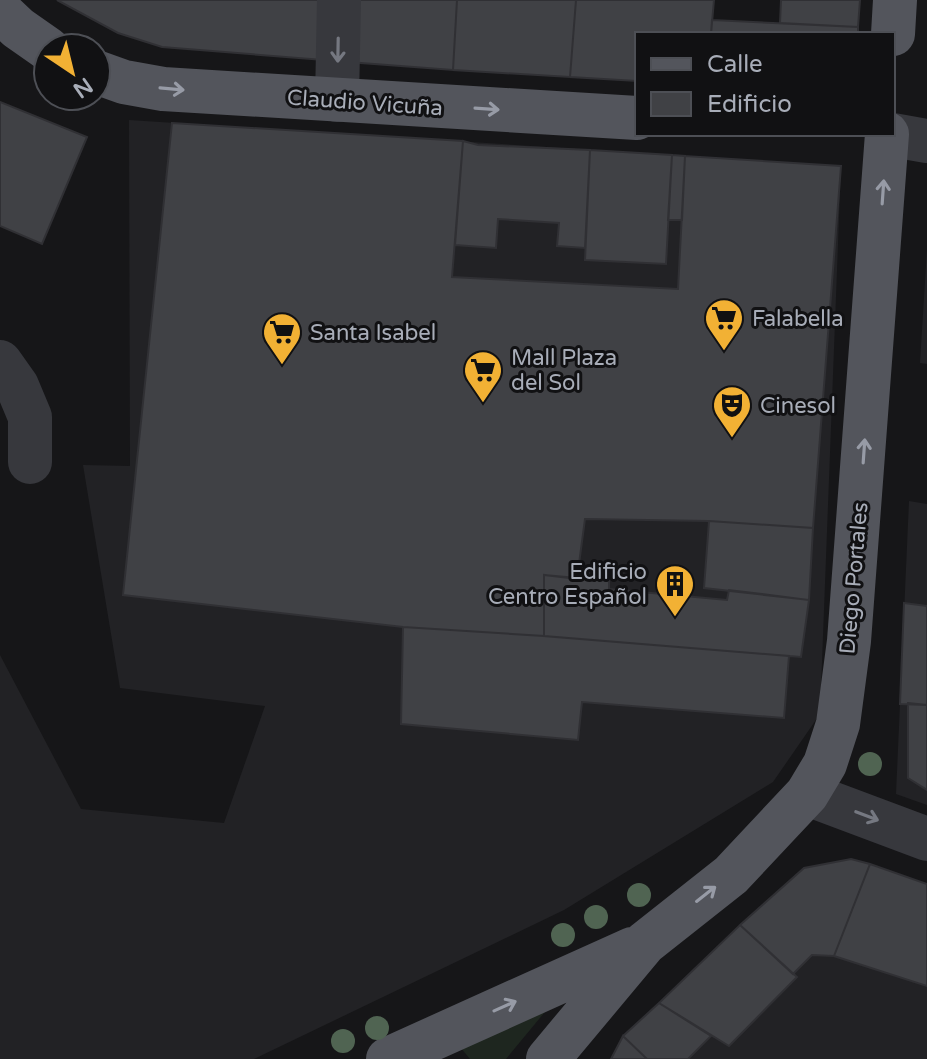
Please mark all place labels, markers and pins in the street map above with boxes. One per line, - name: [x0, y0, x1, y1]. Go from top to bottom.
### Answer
- supermarket icon: Falabella: [703, 297, 745, 352]
- place label: Falabella: [752, 306, 844, 332]
- supermarket icon: Santa Isabel: [261, 311, 303, 366]
- place label: Santa Isabel: [310, 320, 436, 346]
- place label: Mall Plaza del Sol: [511, 345, 617, 396]
- supermarket icon: Mall Plaza del Sol: [462, 349, 504, 404]
- theatre icon: Cinesol: [711, 384, 753, 439]
- place label: Cinesol: [760, 393, 836, 419]
- place label: Edificio Centro Español: [488, 559, 647, 610]
- building icon: Edificio Centro Español: [654, 563, 696, 618]

